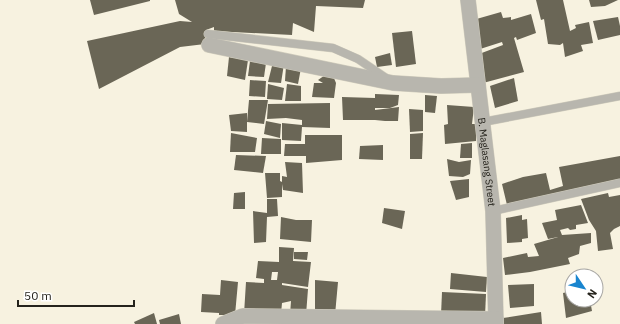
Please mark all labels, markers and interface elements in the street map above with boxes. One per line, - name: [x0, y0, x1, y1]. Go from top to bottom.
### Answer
- street label: B. Maglasang Street: [475, 117, 498, 208]
- north arrow: [564, 268, 604, 308]
- scale bar: [18, 282, 134, 308]
- text: N: [584, 286, 600, 301]
- text: 50 m: [24, 288, 52, 303]

